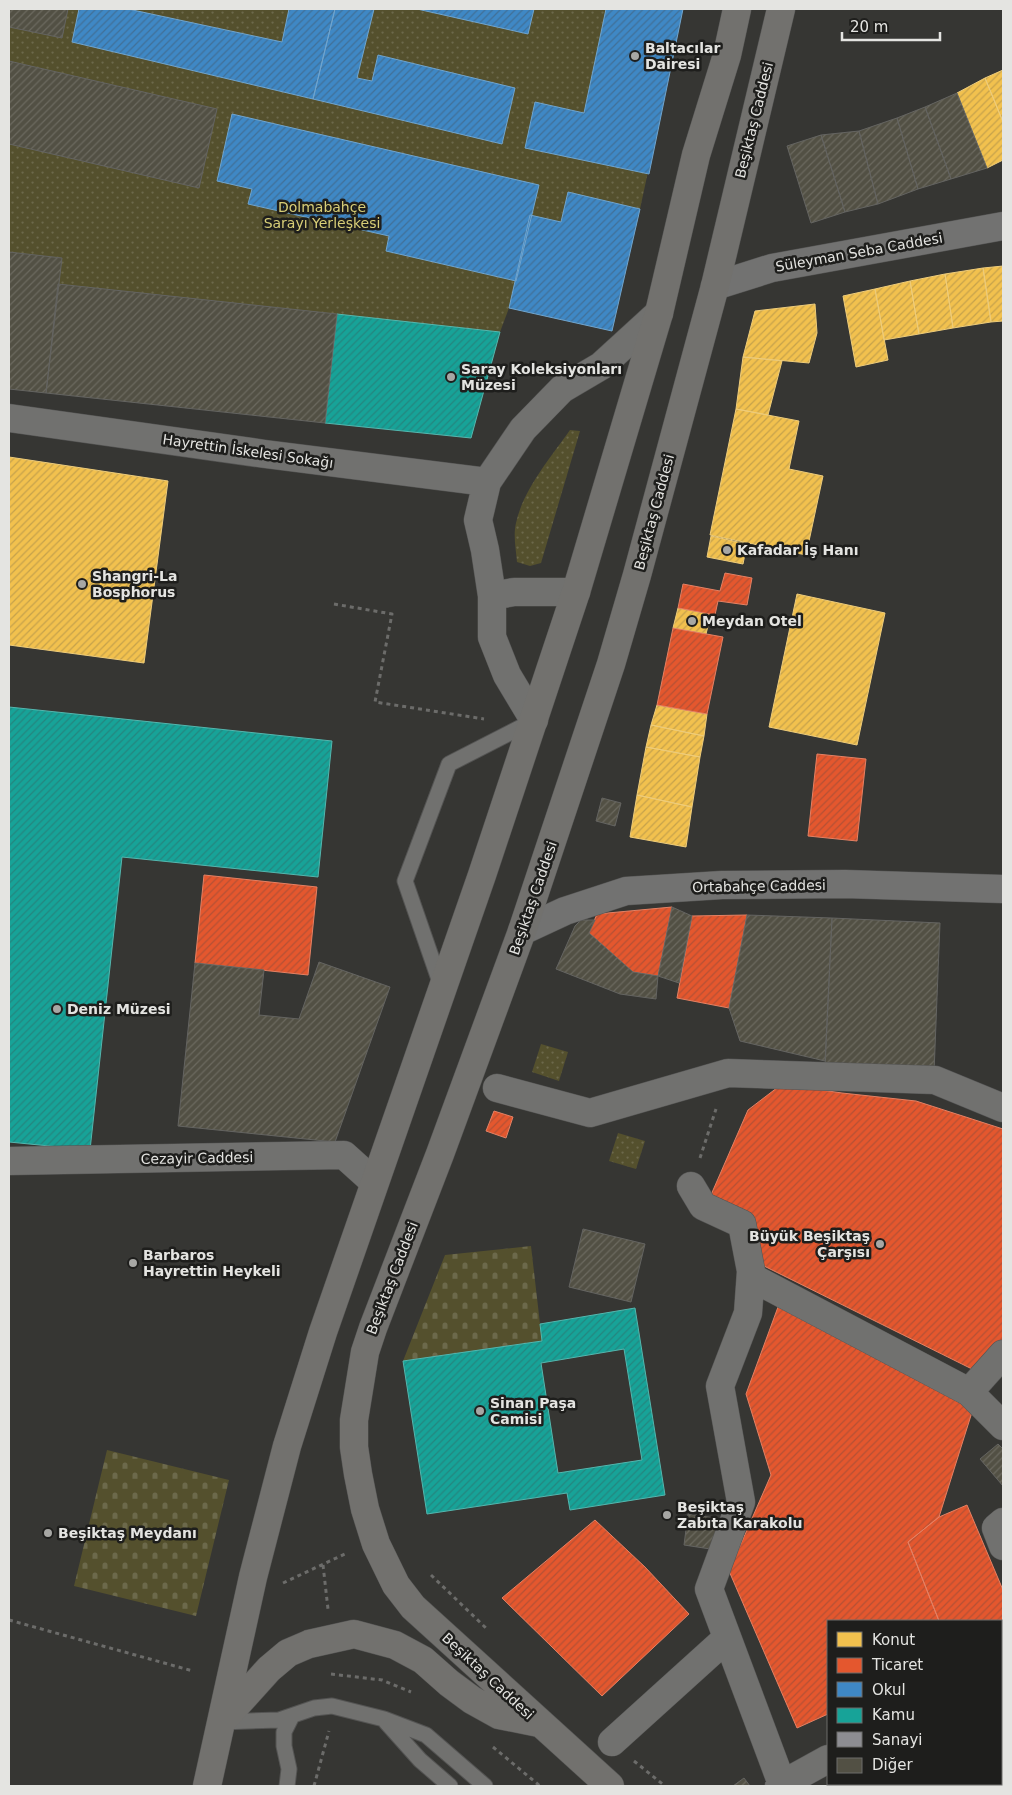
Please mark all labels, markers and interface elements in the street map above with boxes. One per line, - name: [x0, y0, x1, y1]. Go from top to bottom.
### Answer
- scale bar: [842, 10, 940, 42]
- text: 20 m: [850, 18, 888, 36]
- place label: Baltacılar Dairesi: [645, 40, 720, 72]
- marker: Baltacılar Dairesi: [629, 50, 641, 62]
- street label: Beşiktaş Caddesi: [732, 60, 776, 180]
- park label: Dolmabahçe Sarayı Yerleşkesi: [264, 199, 380, 231]
- street label: Süleyman Seba Caddesi: [774, 229, 944, 275]
- place label: Saray Koleksiyonları Müzesi: [461, 361, 622, 393]
- marker: Saray Koleksiyonları Müzesi: [445, 371, 457, 383]
- street label: Hayrettin İskelesi Sokağı: [162, 430, 334, 471]
- street label: Beşiktaş Caddesi: [631, 452, 677, 572]
- place label: Kafadar İş Hanı: [737, 542, 858, 558]
- marker: Kafadar İş Hanı: [721, 544, 733, 556]
- place label: Shangri-La Bosphorus: [92, 568, 177, 600]
- marker: Shangri-La Bosphorus: [76, 578, 88, 590]
- place label: Meydan Otel: [702, 613, 802, 629]
- marker: Meydan Otel: [686, 615, 698, 627]
- street label: Beşiktaş Caddesi: [506, 839, 560, 957]
- street label: Ortabahçe Caddesi: [692, 877, 826, 895]
- place label: Deniz Müzesi: [67, 1001, 171, 1017]
- marker: Deniz Müzesi: [51, 1003, 63, 1015]
- street label: Cezayir Caddesi: [141, 1149, 253, 1167]
- street label: Beşiktaş Caddesi: [363, 1219, 421, 1337]
- place label: Büyük Beşiktaş Çarşısı: [749, 1228, 870, 1260]
- marker: Büyük Beşiktaş Çarşısı: [874, 1238, 886, 1250]
- place label: Barbaros Hayrettin Heykeli: [143, 1247, 281, 1279]
- marker: Barbaros Hayrettin Heykeli: [127, 1257, 139, 1269]
- place label: Sinan Paşa Camisi: [490, 1395, 576, 1427]
- marker: Sinan Paşa Camisi: [474, 1405, 486, 1417]
- place label: Beşiktaş Zabıta Karakolu: [677, 1499, 802, 1531]
- marker: Beşiktaş Zabıta Karakolu: [661, 1509, 673, 1521]
- place label: Beşiktaş Meydanı: [58, 1525, 197, 1541]
- marker: Beşiktaş Meydanı: [42, 1527, 54, 1539]
- legend: [827, 1620, 1002, 1785]
- street label: Beşiktaş Caddesi: [439, 1629, 537, 1723]
- text: Konut: [872, 1631, 915, 1649]
- text: Ticaret: [871, 1656, 923, 1674]
- text: Okul: [872, 1681, 906, 1699]
- text: Kamu: [872, 1706, 915, 1724]
- text: Sanayi: [872, 1731, 922, 1749]
- text: Diğer: [872, 1756, 913, 1774]

